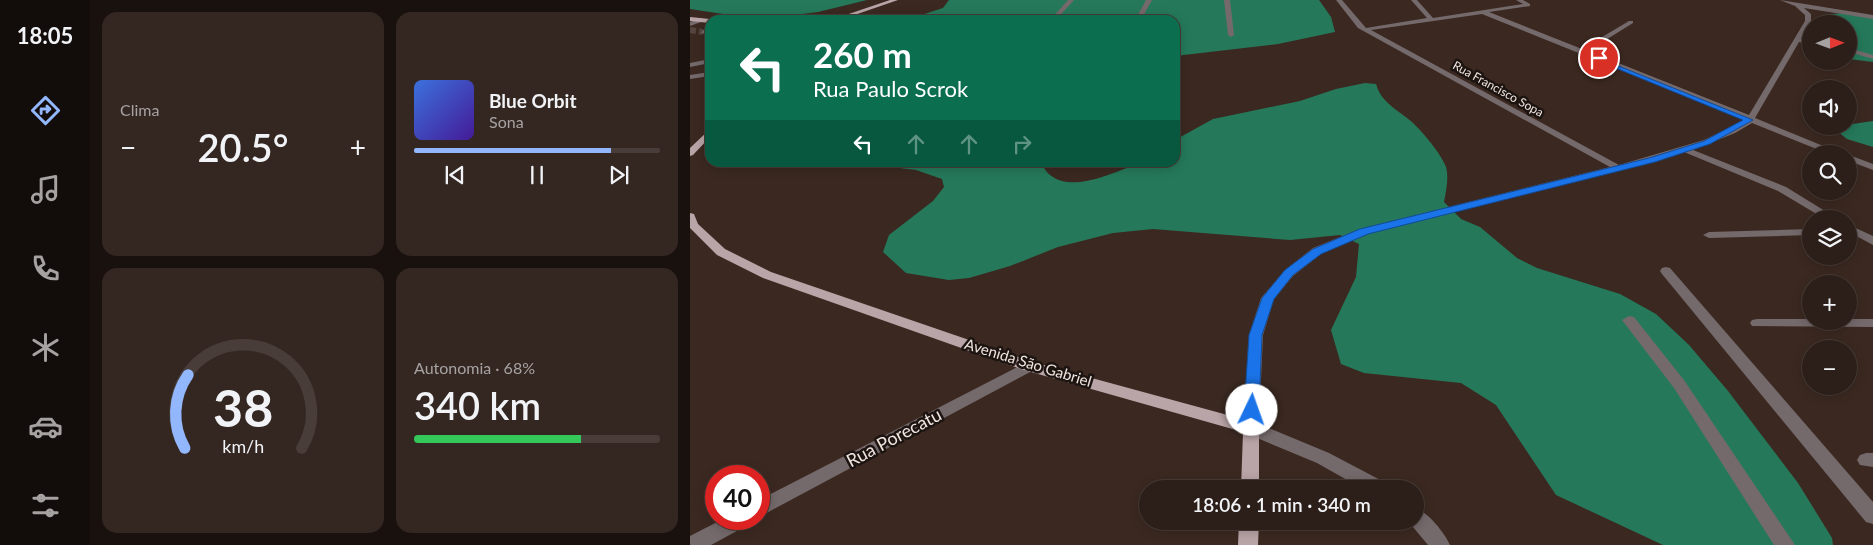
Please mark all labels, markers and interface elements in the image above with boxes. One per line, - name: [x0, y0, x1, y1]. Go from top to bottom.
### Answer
- north arrow: [1802, 15, 1858, 70]
- map controls: [1802, 15, 1857, 395]
- text: 18:05: [17, 22, 73, 49]
- text: 260 m: [813, 33, 912, 75]
- icon: left: [730, 35, 795, 100]
- pin: [1578, 37, 1620, 79]
- icon: arrive: [1585, 44, 1613, 72]
- street label: Rua Francisco Sopa: [1450, 57, 1546, 120]
- text: Rua Paulo Scrok: [813, 75, 968, 102]
- button: sound: [1802, 80, 1857, 135]
- text: Blue Orbit: [489, 89, 577, 112]
- icon: directions: [28, 93, 63, 128]
- text: Clima: [120, 100, 159, 119]
- text: Sona: [489, 112, 524, 131]
- text: 20.5°: [198, 124, 288, 170]
- text: −: [120, 130, 136, 164]
- text: +: [350, 130, 366, 164]
- icon: left: [849, 130, 877, 158]
- icon: ahead: [902, 130, 930, 158]
- icon: ahead: [955, 130, 983, 158]
- icon: right: [1008, 130, 1036, 158]
- button: search: [1802, 145, 1857, 200]
- icon: previous: [441, 161, 469, 189]
- icon: pause: [523, 161, 551, 189]
- icon: next: [605, 161, 633, 189]
- icon: music: [28, 172, 63, 207]
- button: layers: [1802, 210, 1857, 265]
- icon: phone: [28, 251, 63, 286]
- button: +: [1802, 275, 1857, 330]
- icon: climate: [28, 330, 63, 365]
- street label: Avenida São Gabriel: [963, 334, 1094, 390]
- button: −: [1802, 340, 1857, 395]
- text: Autonomia · 68%: [414, 358, 535, 377]
- text: 38: [213, 376, 273, 438]
- text: 340 km: [414, 382, 541, 428]
- position arrow: [1225, 383, 1277, 435]
- street label: Rua Porecatu: [842, 403, 945, 471]
- icon: car: [28, 409, 63, 444]
- text: km/h: [222, 435, 264, 457]
- speed limit sign: 40: [705, 465, 770, 530]
- icon: filters: [28, 488, 63, 523]
- text: 18:06 · 1 min · 340 m: [1192, 493, 1371, 516]

